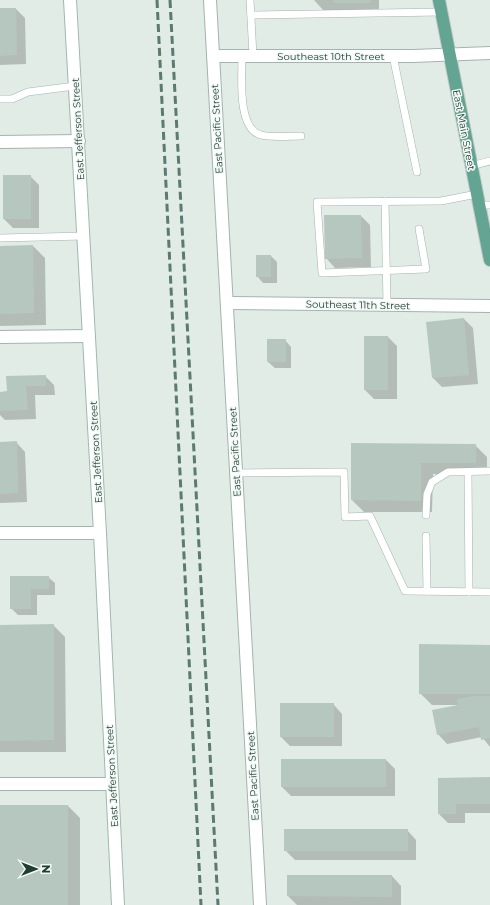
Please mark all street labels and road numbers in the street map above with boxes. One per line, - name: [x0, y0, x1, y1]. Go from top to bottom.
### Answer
- street label: Southeast 10th Street: [277, 50, 385, 63]
- street label: East Jefferson Street: [69, 77, 87, 181]
- street label: East Pacific Street: [208, 84, 226, 174]
- street label: East Main Street: [450, 89, 478, 171]
- street label: Southeast 11th Street: [306, 298, 410, 312]
- street label: East Jefferson Street: [87, 400, 105, 504]
- street label: East Pacific Street: [226, 407, 244, 497]
- street label: East Jefferson Street: [103, 724, 121, 828]
- street label: East Pacific Street: [244, 731, 262, 821]

